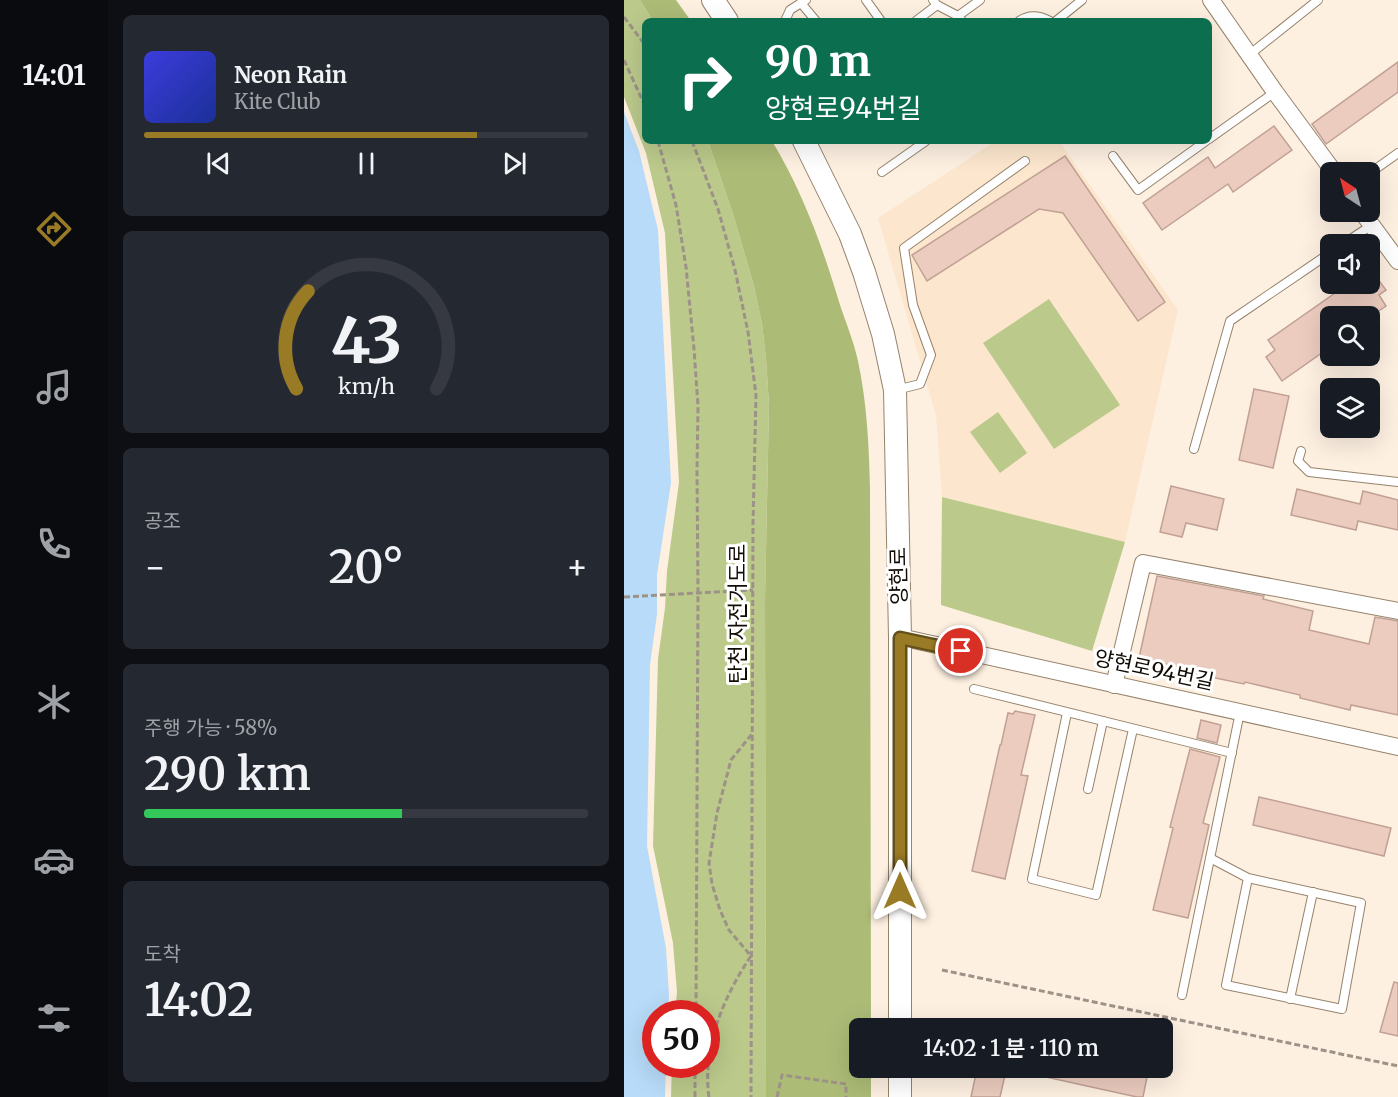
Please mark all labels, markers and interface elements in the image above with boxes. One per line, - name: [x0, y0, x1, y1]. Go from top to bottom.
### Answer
- text: 90 m: [765, 35, 871, 87]
- icon: right: [666, 42, 744, 120]
- text: 14:01: [22, 58, 86, 92]
- text: Neon Rain: [234, 61, 347, 89]
- text: Kite Club: [234, 89, 320, 114]
- text: 양현로94번길: [765, 91, 921, 125]
- icon: previous: [202, 147, 235, 180]
- icon: pause: [350, 147, 383, 180]
- icon: next: [498, 147, 531, 180]
- north arrow: [1320, 162, 1380, 222]
- map controls: [1320, 162, 1380, 438]
- icon: directions: [33, 208, 75, 250]
- button: sound: [1320, 234, 1380, 294]
- text: 43: [330, 302, 402, 380]
- button: search: [1320, 306, 1380, 366]
- icon: music: [33, 366, 75, 408]
- text: km/h: [338, 374, 394, 401]
- button: layers: [1320, 378, 1380, 438]
- text: 공조: [144, 508, 181, 533]
- icon: phone: [33, 523, 75, 565]
- text: 20°: [328, 539, 404, 595]
- street label: 탄천 자전거도로: [724, 544, 751, 684]
- text: −: [144, 547, 166, 588]
- text: +: [566, 547, 588, 588]
- street label: 양현로: [884, 547, 913, 605]
- pin: [935, 625, 986, 676]
- icon: arrive: [944, 634, 977, 667]
- street label: 양현로94번길: [1092, 644, 1216, 695]
- icon: climate: [33, 681, 75, 723]
- text: 주행 가능 · 58%: [144, 715, 277, 740]
- text: 290 km: [144, 746, 311, 802]
- icon: car: [33, 839, 75, 881]
- position arrow: [868, 859, 932, 923]
- text: 도착: [144, 941, 181, 966]
- text: 14:02: [144, 972, 254, 1028]
- icon: filters: [33, 997, 75, 1039]
- speed limit sign: 50: [642, 1000, 720, 1078]
- text: 14:02 · 1 분 · 110 m: [923, 1034, 1099, 1062]

